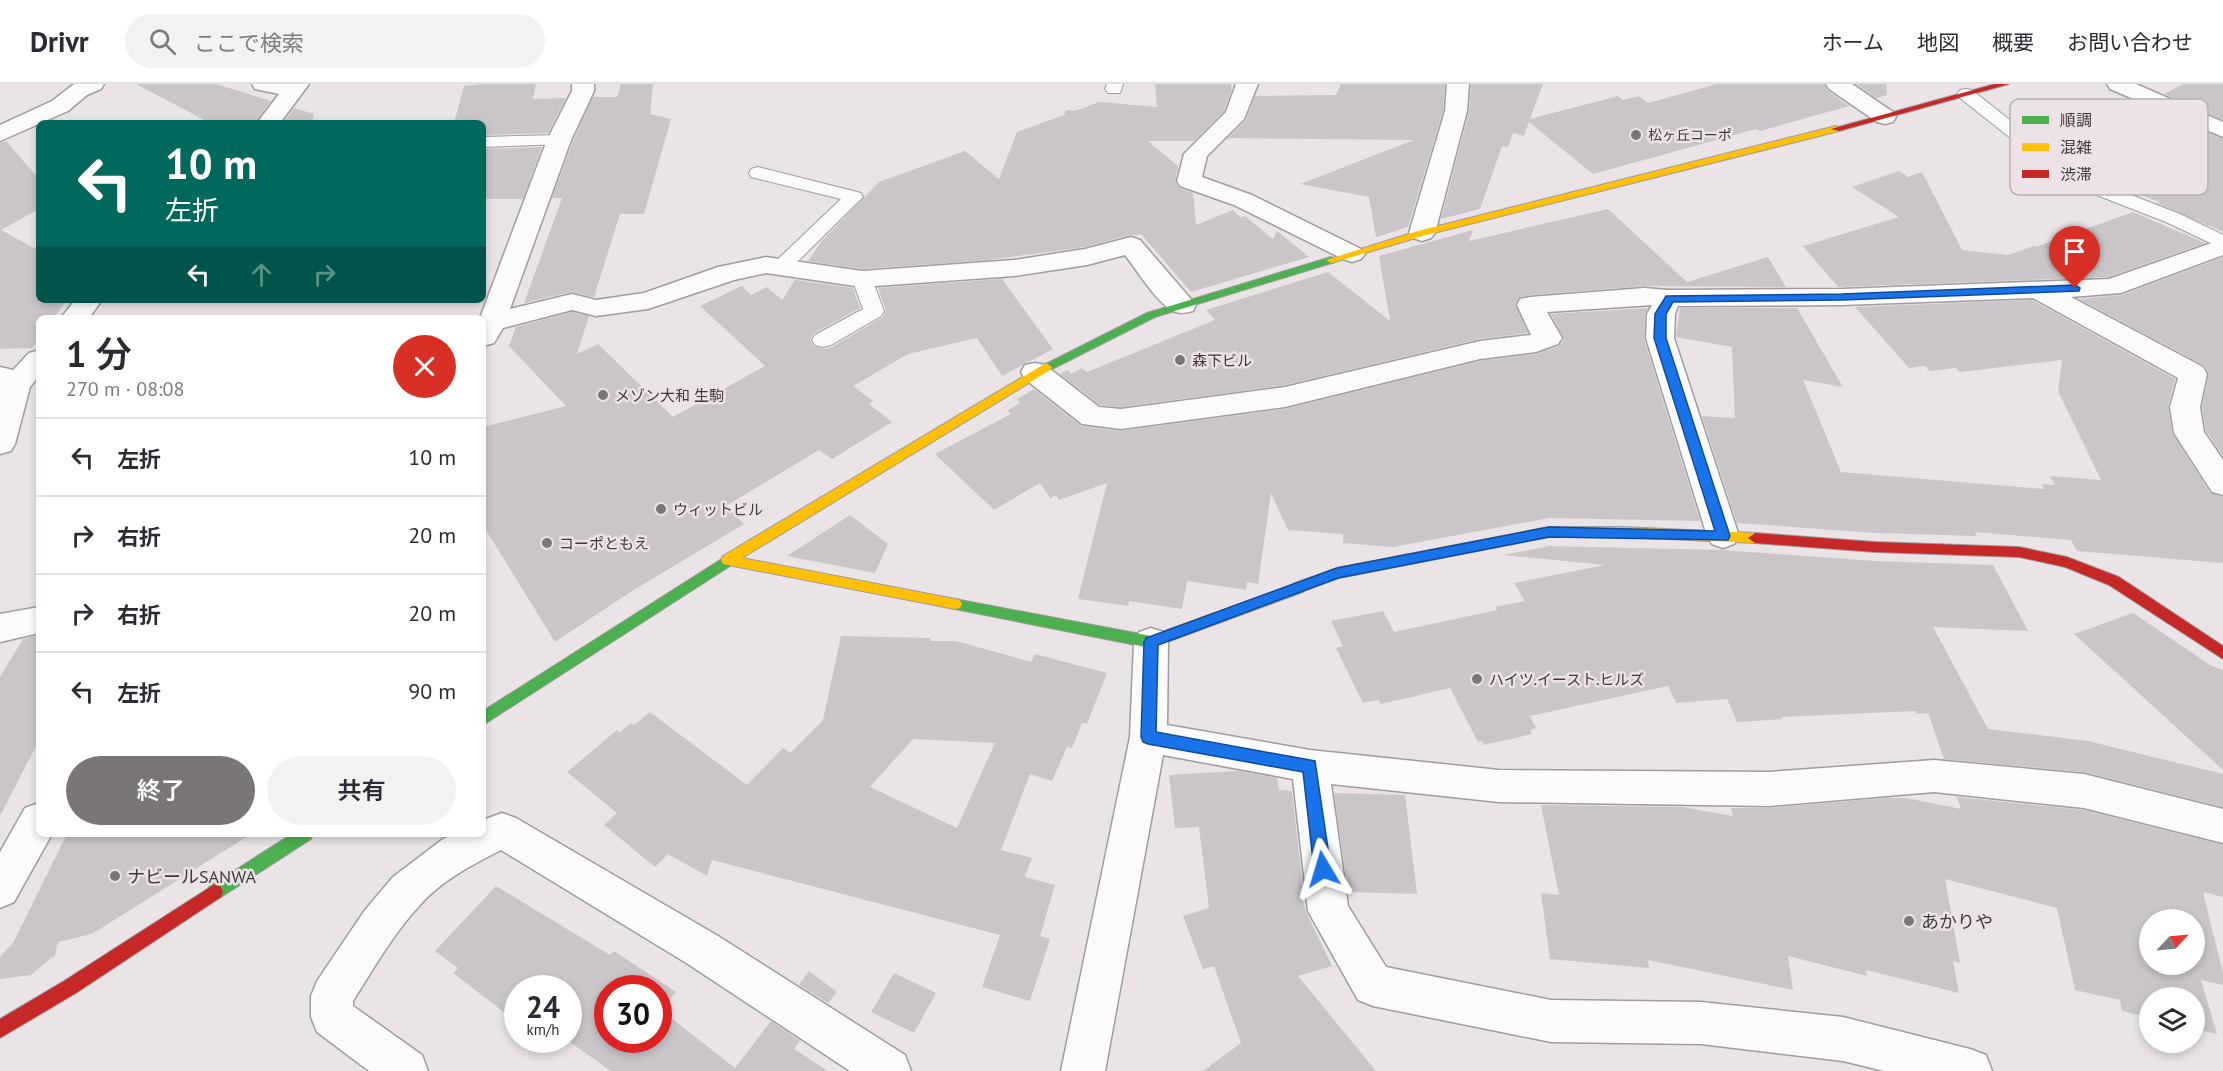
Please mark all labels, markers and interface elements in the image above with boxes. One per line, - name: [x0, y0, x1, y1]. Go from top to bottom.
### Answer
- search box: [125, 14, 545, 68]
- text: Drivr: [30, 23, 89, 60]
- icon: search: [146, 25, 179, 58]
- text: ここで検索: [194, 29, 304, 57]
- text: ホーム: [1822, 29, 1884, 56]
- text: 地図: [1917, 29, 1959, 56]
- text: 概要: [1992, 29, 2034, 56]
- text: お問い合わせ: [2067, 29, 2193, 56]
- legend: [2010, 99, 2208, 195]
- text: 順調: [2060, 110, 2092, 130]
- place label: 松ヶ丘コーポ: [1648, 126, 1732, 144]
- marker: 松ヶ丘コーポ: [1629, 128, 1643, 142]
- text: 10 m: [165, 136, 257, 191]
- text: 混雑: [2060, 137, 2092, 157]
- icon: left: [66, 144, 144, 222]
- text: 渋滞: [2060, 164, 2092, 184]
- text: 左折: [165, 193, 219, 227]
- pin: [2049, 226, 2100, 288]
- icon: arrive: [2058, 235, 2091, 268]
- icon: left: [182, 258, 215, 291]
- icon: ahead: [245, 258, 278, 291]
- icon: right: [308, 258, 341, 291]
- text: 1 分: [66, 330, 132, 377]
- button: close: [393, 335, 456, 398]
- place label: 森下ビル: [1192, 351, 1252, 370]
- marker: 森下ビル: [1173, 353, 1187, 367]
- text: 270 m · 08:08: [66, 376, 184, 402]
- place label: メゾン大和 生駒: [615, 386, 724, 405]
- marker: メゾン大和 生駒: [596, 388, 610, 402]
- icon: left: [66, 441, 99, 474]
- text: 10 m: [408, 443, 456, 471]
- text: 左折: [117, 445, 161, 473]
- place label: ウィットビル: [673, 500, 763, 519]
- marker: ウィットビル: [654, 502, 668, 516]
- icon: right: [66, 519, 99, 552]
- text: 20 m: [408, 521, 456, 549]
- text: 右折: [117, 523, 161, 551]
- place label: コーポともえ: [559, 534, 649, 553]
- marker: コーポともえ: [540, 536, 554, 550]
- icon: right: [66, 597, 99, 630]
- text: 20 m: [408, 599, 456, 627]
- text: 右折: [117, 601, 161, 629]
- place label: ハイツ.イースト.ヒルズ: [1489, 670, 1644, 689]
- marker: ハイツ.イースト.ヒルズ: [1470, 672, 1484, 686]
- icon: left: [66, 675, 99, 708]
- text: 90 m: [408, 677, 456, 705]
- text: 左折: [117, 679, 161, 707]
- button: 終了: [66, 756, 255, 825]
- button: 共有: [267, 756, 456, 825]
- position arrow: [1291, 837, 1355, 901]
- place label: ナビールSANWA: [127, 865, 257, 888]
- marker: ナビールSANWA: [108, 869, 122, 883]
- north arrow: [2139, 909, 2205, 975]
- map controls: [2139, 909, 2205, 1053]
- place label: あかりや: [1921, 910, 1993, 933]
- marker: あかりや: [1902, 914, 1916, 928]
- speed limit sign: 30: [594, 975, 672, 1053]
- text: 24: [526, 987, 560, 1026]
- button: layers: [2139, 987, 2205, 1053]
- text: km/h: [527, 1020, 559, 1039]

